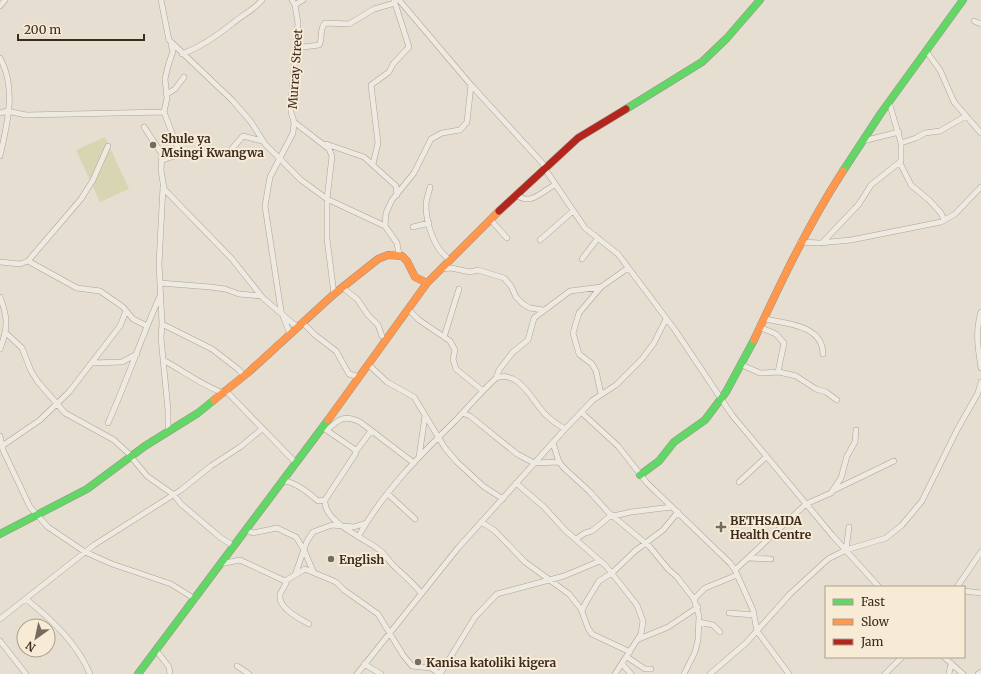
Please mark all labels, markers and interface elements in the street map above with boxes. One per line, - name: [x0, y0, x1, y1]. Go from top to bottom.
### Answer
- scale bar: [18, 16, 144, 42]
- text: 200 m: [24, 22, 61, 37]
- street label: Murray Street: [285, 28, 305, 109]
- place label: Shule ya Msingi Kwangwa: [161, 131, 264, 160]
- marker: Shule ya Msingi Kwangwa: [148, 140, 158, 150]
- place label: BETHSAIDA Health Centre: [730, 513, 812, 542]
- marker: BETHSAIDA Health Centre: [715, 521, 727, 533]
- place label: English: [339, 552, 384, 567]
- marker: English: [326, 554, 336, 564]
- legend: [825, 586, 965, 658]
- text: Fast: [861, 594, 885, 609]
- text: Slow: [861, 614, 890, 629]
- north arrow: [16, 618, 56, 658]
- text: Jam: [860, 634, 884, 649]
- text: N: [23, 638, 38, 655]
- place label: Kanisa katoliki kigera: [426, 655, 557, 670]
- marker: Kanisa katoliki kigera: [413, 657, 423, 667]

